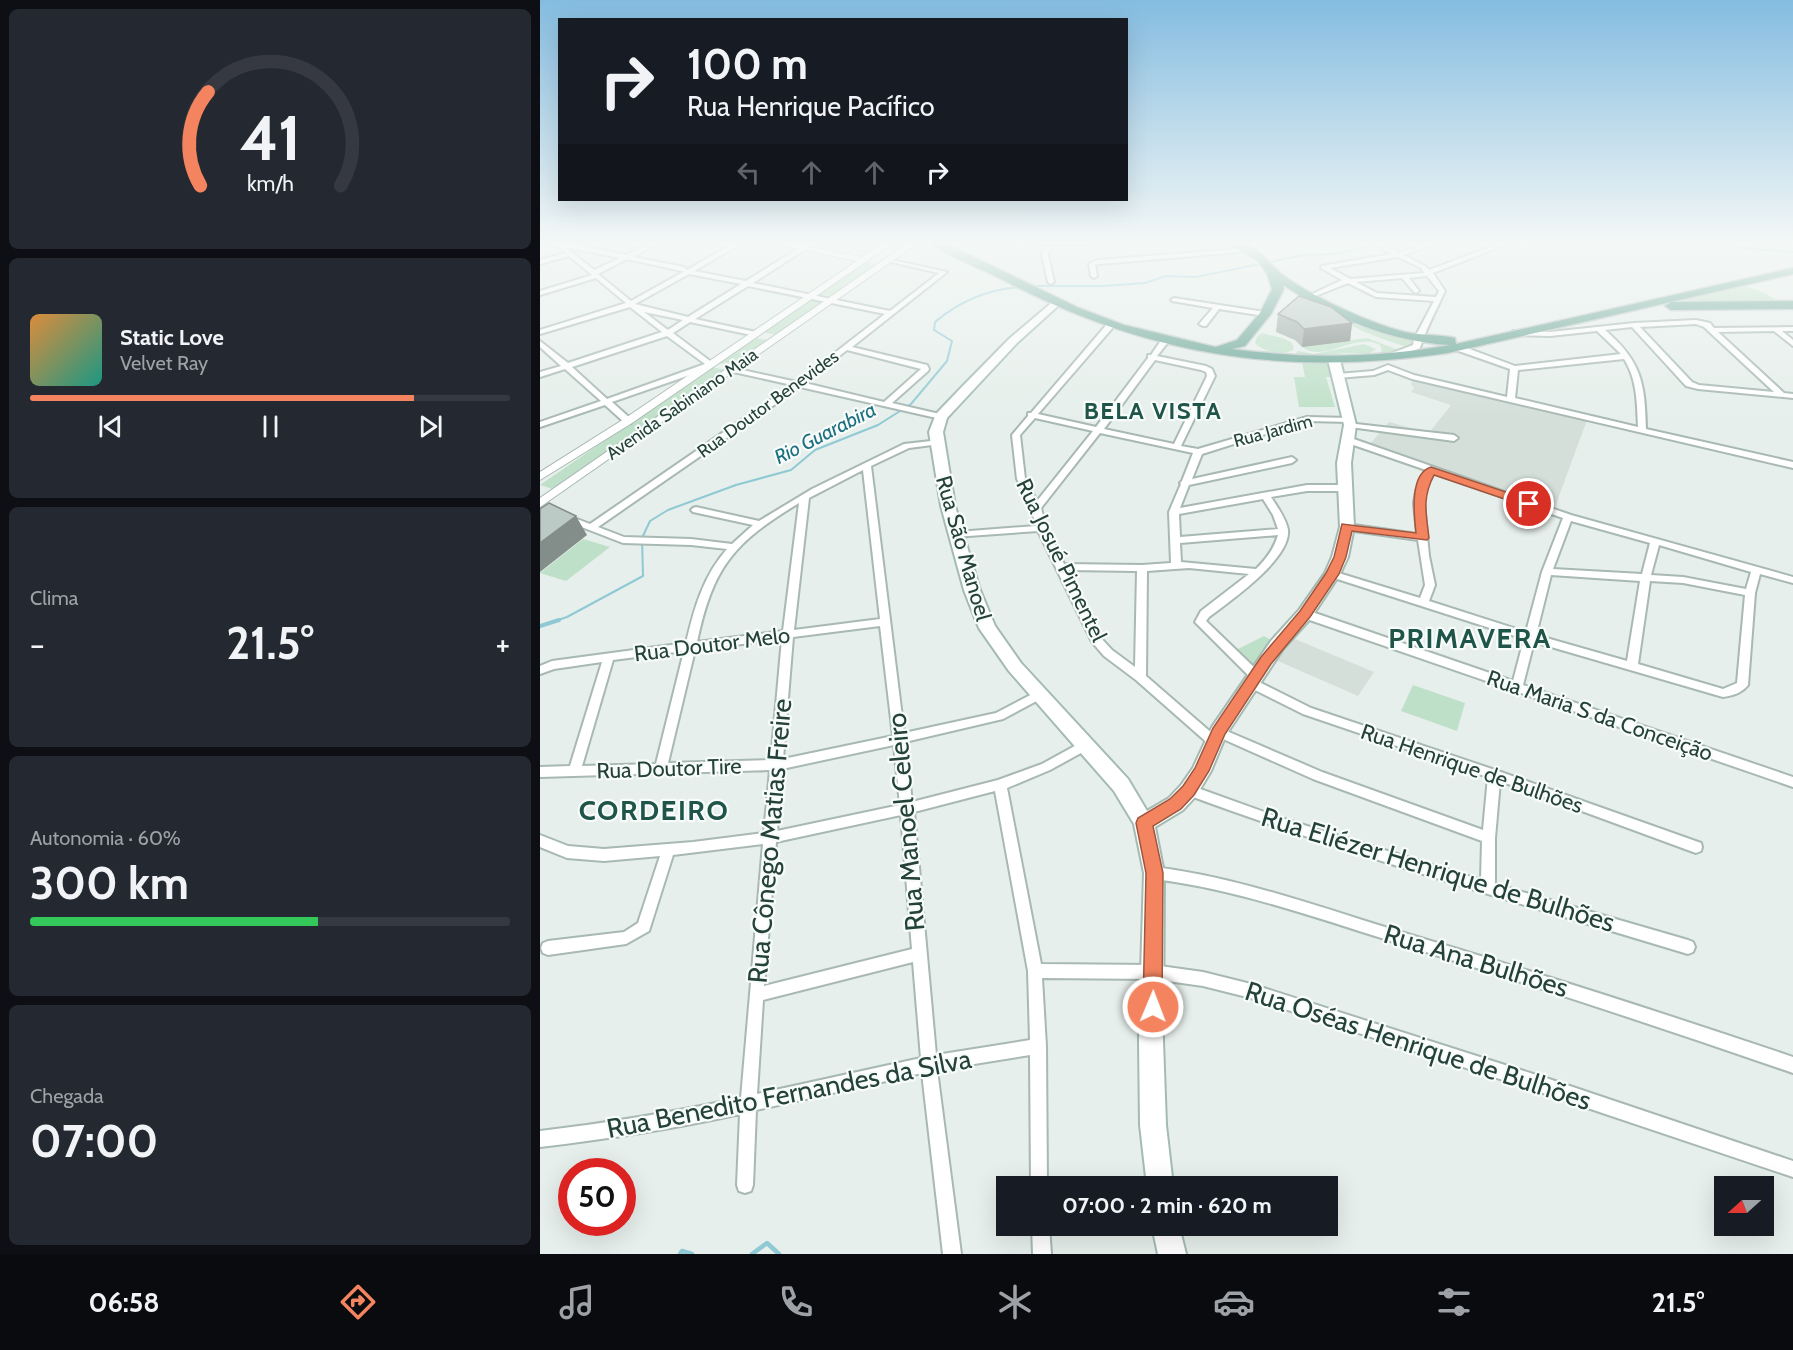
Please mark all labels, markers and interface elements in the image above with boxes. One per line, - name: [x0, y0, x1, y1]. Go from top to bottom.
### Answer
- text: 100 m: [687, 38, 808, 90]
- icon: right: [588, 42, 666, 120]
- text: Rua Henrique Pacífico: [687, 90, 935, 123]
- text: 41: [239, 100, 301, 176]
- icon: left: [732, 156, 765, 189]
- icon: ahead: [795, 156, 828, 189]
- icon: ahead: [858, 156, 891, 189]
- icon: right: [921, 156, 954, 189]
- text: km/h: [247, 170, 293, 196]
- text: Static Love: [120, 324, 224, 351]
- street label: Avenida Sabiniano Maia: [602, 343, 762, 465]
- street label: Rua Doutor Benevides: [693, 345, 843, 463]
- text: Velvet Ray: [120, 351, 208, 375]
- district label: BELA VISTA: [1084, 396, 1222, 425]
- water label: Rio Guarabira: [770, 397, 880, 469]
- icon: previous: [94, 410, 127, 443]
- icon: pause: [254, 410, 287, 443]
- icon: next: [414, 410, 447, 443]
- street label: Rua Jardim: [1231, 410, 1315, 452]
- street label: Rua São Manoel: [930, 472, 997, 625]
- street label: Rua Josué Pimentel: [1010, 474, 1113, 647]
- pin: [1503, 478, 1554, 529]
- icon: arrive: [1512, 487, 1545, 520]
- text: Clima: [30, 586, 78, 610]
- text: 21.5°: [226, 616, 314, 670]
- district label: PRIMAVERA: [1388, 621, 1552, 655]
- street label: Rua Doutor Melo: [633, 622, 792, 667]
- text: −: [30, 624, 45, 664]
- text: +: [495, 624, 510, 664]
- street label: Rua Maria S da Conceição: [1483, 664, 1716, 767]
- street label: Rua Cônego Matias Freire: [741, 697, 798, 985]
- street label: Rua Manoel Celeiro: [880, 712, 931, 933]
- street label: Rua Henrique de Bulhões: [1357, 718, 1586, 819]
- street label: Rua Doutor Tire: [596, 752, 742, 785]
- district label: CORDEIRO: [579, 793, 729, 827]
- street label: Rua Eliézer Henrique de Bulhões: [1258, 800, 1619, 939]
- text: Autonomia · 60%: [30, 826, 181, 850]
- text: 300 km: [30, 856, 189, 910]
- street label: Rua Ana Bulhões: [1380, 917, 1572, 1004]
- street label: Rua Oséas Henrique de Bulhões: [1241, 974, 1595, 1117]
- position arrow: [1121, 975, 1185, 1039]
- street label: Rua Benedito Fernandes da Silva: [604, 1042, 974, 1145]
- text: Chegada: [30, 1084, 104, 1108]
- text: 07:00: [30, 1114, 158, 1168]
- speed limit sign: 50: [558, 1158, 636, 1236]
- north arrow: [1714, 1176, 1774, 1236]
- map controls: [1714, 1176, 1774, 1236]
- text: 07:00 · 2 min · 620 m: [1062, 1192, 1272, 1219]
- icon: directions: [337, 1281, 379, 1323]
- icon: music: [556, 1281, 598, 1323]
- icon: phone: [775, 1281, 817, 1323]
- icon: climate: [994, 1281, 1036, 1323]
- icon: car: [1213, 1281, 1255, 1323]
- icon: filters: [1433, 1281, 1475, 1323]
- text: 06:58: [89, 1286, 160, 1319]
- text: 21.5°: [1652, 1286, 1704, 1319]

